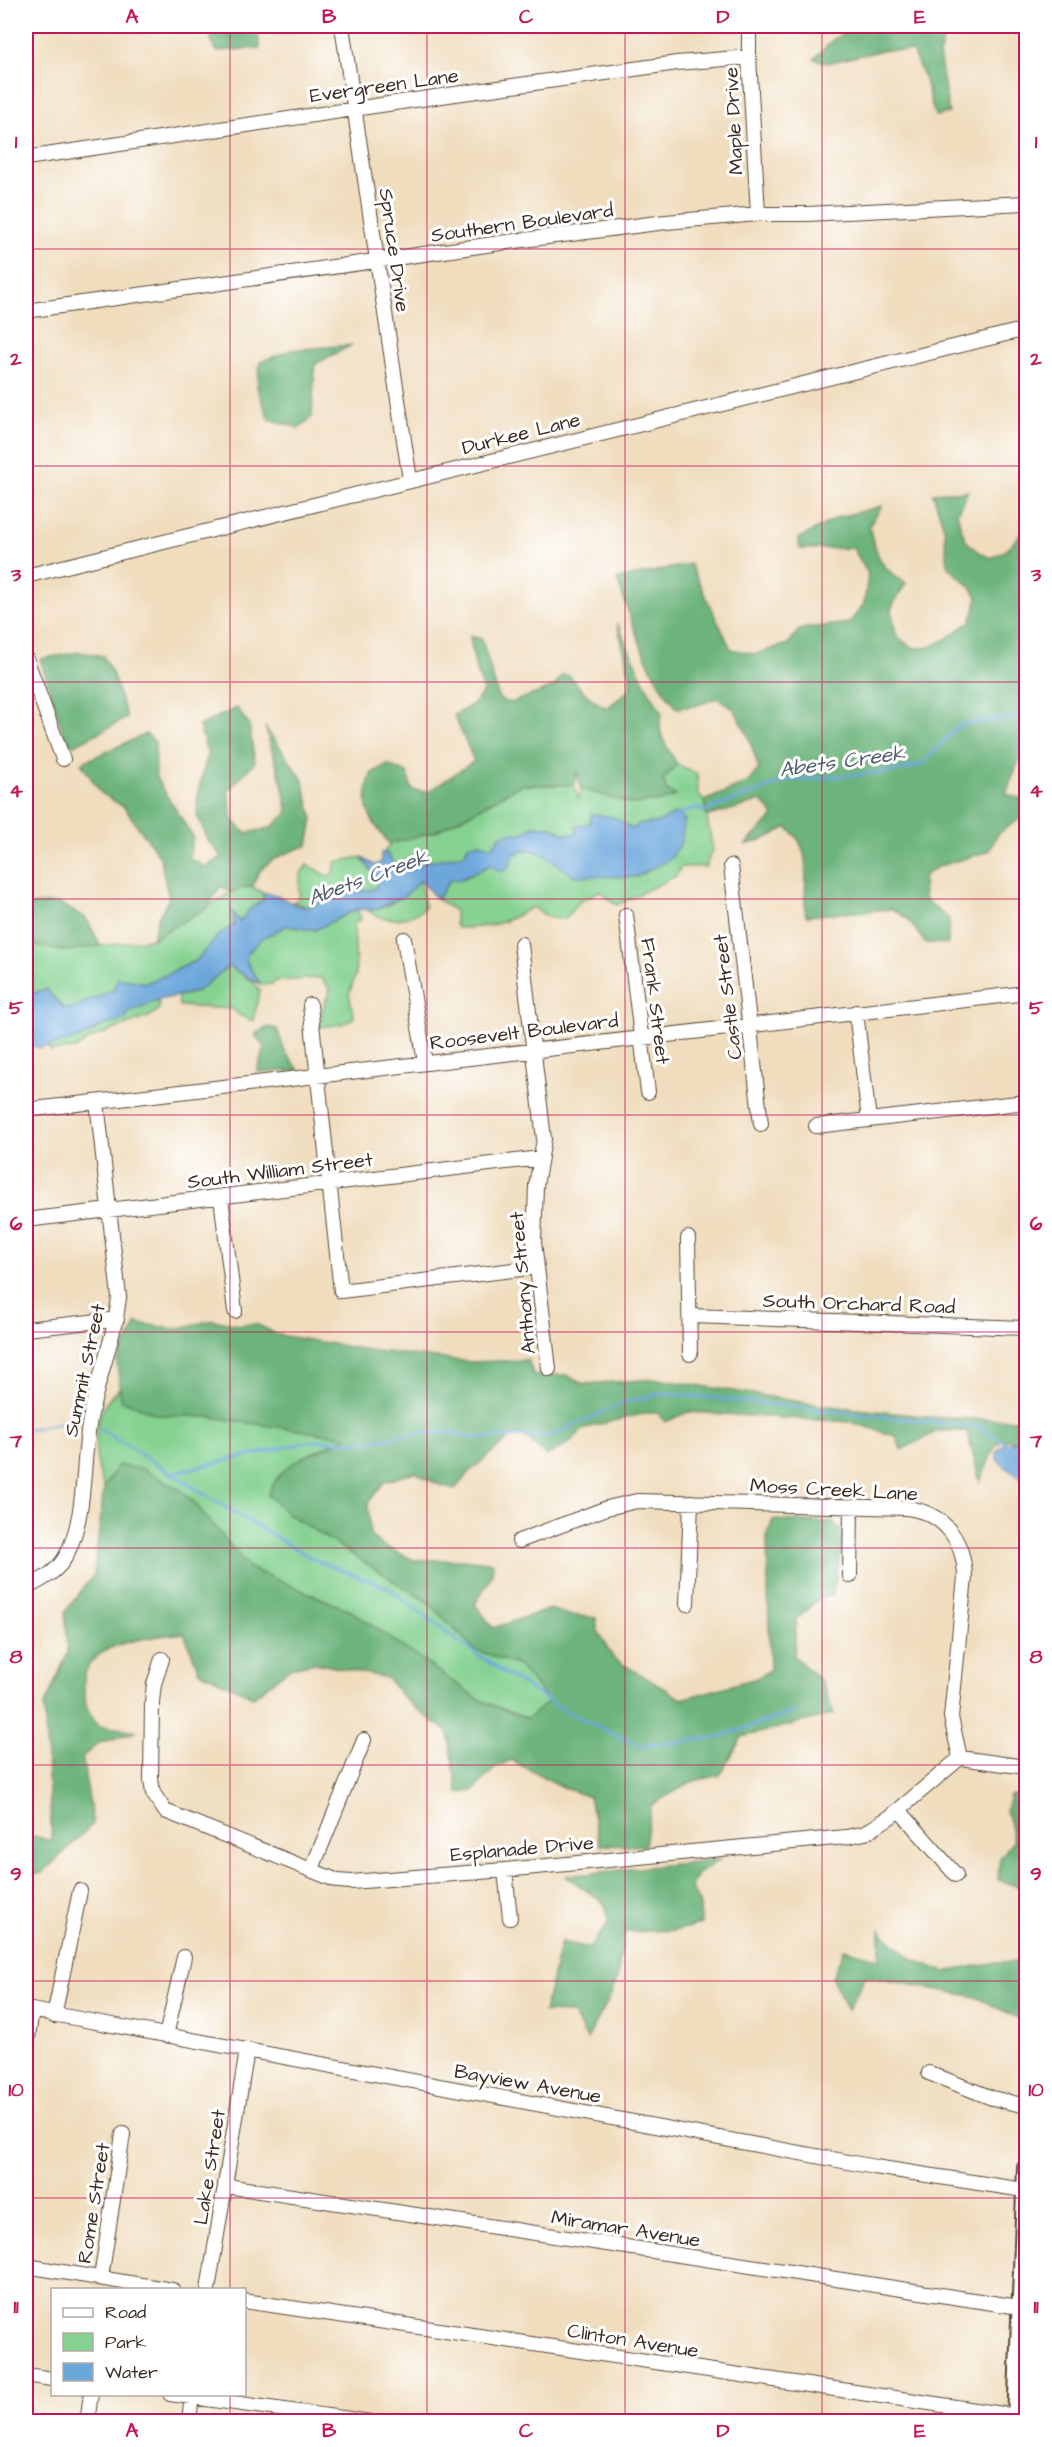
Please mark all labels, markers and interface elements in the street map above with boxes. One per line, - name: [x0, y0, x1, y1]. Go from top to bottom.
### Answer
- text: A: [126, 3, 139, 31]
- text: B: [322, 3, 337, 31]
- text: C: [519, 3, 534, 31]
- text: D: [717, 3, 730, 31]
- text: E: [914, 3, 926, 31]
- street label: Evergreen Lane: [308, 62, 461, 111]
- street label: Maple Drive: [717, 66, 751, 176]
- text: 1: [15, 128, 18, 156]
- text: 1: [1035, 128, 1038, 156]
- street label: Spruce Drive: [371, 186, 417, 314]
- street label: Southern Boulevard: [429, 196, 615, 250]
- text: 2: [9, 345, 22, 373]
- text: 2: [1029, 345, 1042, 373]
- street label: Durkee Lane: [459, 406, 583, 462]
- text: 3: [10, 561, 22, 589]
- text: 3: [1030, 561, 1042, 589]
- water label: Abets Creek: [778, 738, 908, 785]
- text: 4: [9, 777, 23, 805]
- text: 4: [1029, 777, 1043, 805]
- water label: Abets Creek: [304, 842, 433, 913]
- street label: Castle Street: [706, 933, 750, 1061]
- street label: Frank Street: [633, 936, 677, 1066]
- text: 5: [9, 994, 24, 1022]
- text: 5: [1029, 994, 1044, 1022]
- street label: Roosevelt Boulevard: [428, 1007, 620, 1057]
- street label: South William Street: [186, 1146, 375, 1196]
- text: 6: [10, 1210, 23, 1238]
- text: 6: [1030, 1210, 1043, 1238]
- street label: Anthony Street: [503, 1211, 544, 1355]
- street label: South Orchard Road: [762, 1287, 956, 1321]
- street label: Summit Street: [57, 1301, 113, 1439]
- text: 7: [9, 1427, 23, 1455]
- text: 7: [1029, 1427, 1043, 1455]
- street label: Moss Creek Lane: [749, 1472, 919, 1508]
- text: 8: [10, 1643, 23, 1671]
- text: 8: [1030, 1643, 1043, 1671]
- street label: Esplanade Drive: [449, 1829, 595, 1869]
- text: 9: [10, 1860, 22, 1888]
- text: 9: [1030, 1860, 1042, 1888]
- street label: Bayview Avenue: [452, 2057, 604, 2112]
- text: 10: [8, 2076, 24, 2104]
- text: 10: [1028, 2076, 1044, 2104]
- street label: Lake Street: [187, 2107, 233, 2227]
- street label: Rome Street: [71, 2141, 117, 2265]
- street label: Miramar Avenue: [549, 2203, 703, 2255]
- legend: [51, 2288, 246, 2396]
- text: 11: [13, 2293, 19, 2321]
- text: 11: [1033, 2293, 1039, 2321]
- text: Road: [105, 2300, 146, 2325]
- street label: Clinton Avenue: [565, 2317, 701, 2365]
- text: Park: [105, 2330, 147, 2355]
- text: Water: [105, 2360, 158, 2385]
- text: A: [126, 2417, 139, 2445]
- text: B: [322, 2417, 337, 2445]
- text: C: [519, 2417, 534, 2445]
- text: D: [717, 2417, 730, 2445]
- text: E: [914, 2417, 926, 2445]

